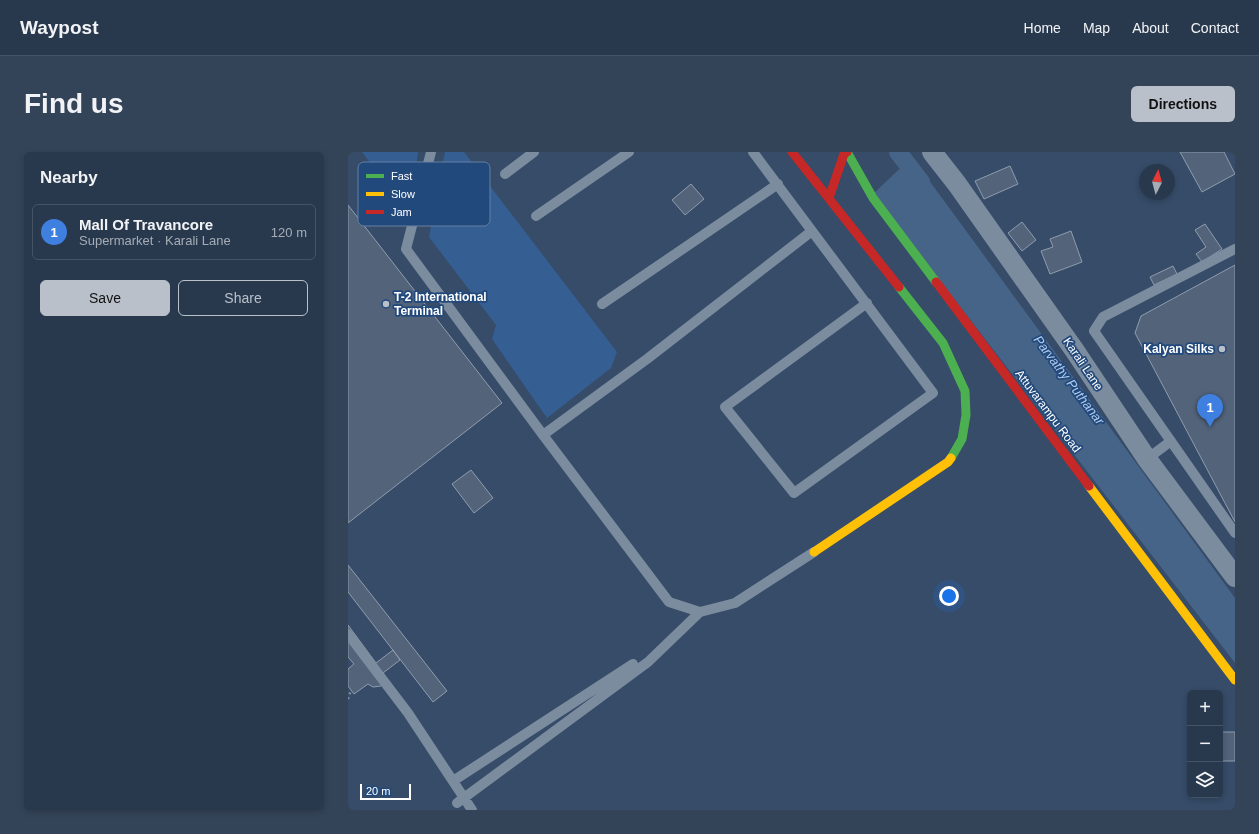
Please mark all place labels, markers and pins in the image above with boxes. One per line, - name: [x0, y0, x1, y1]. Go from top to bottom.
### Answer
- place label: T-2 International Terminal: [394, 290, 487, 318]
- marker: T-2 International Terminal: [381, 299, 391, 309]
- place label: Kalyan Silks: [1143, 342, 1214, 356]
- marker: Kalyan Silks: [1217, 344, 1227, 354]
- pin: 1: [1197, 394, 1223, 427]

